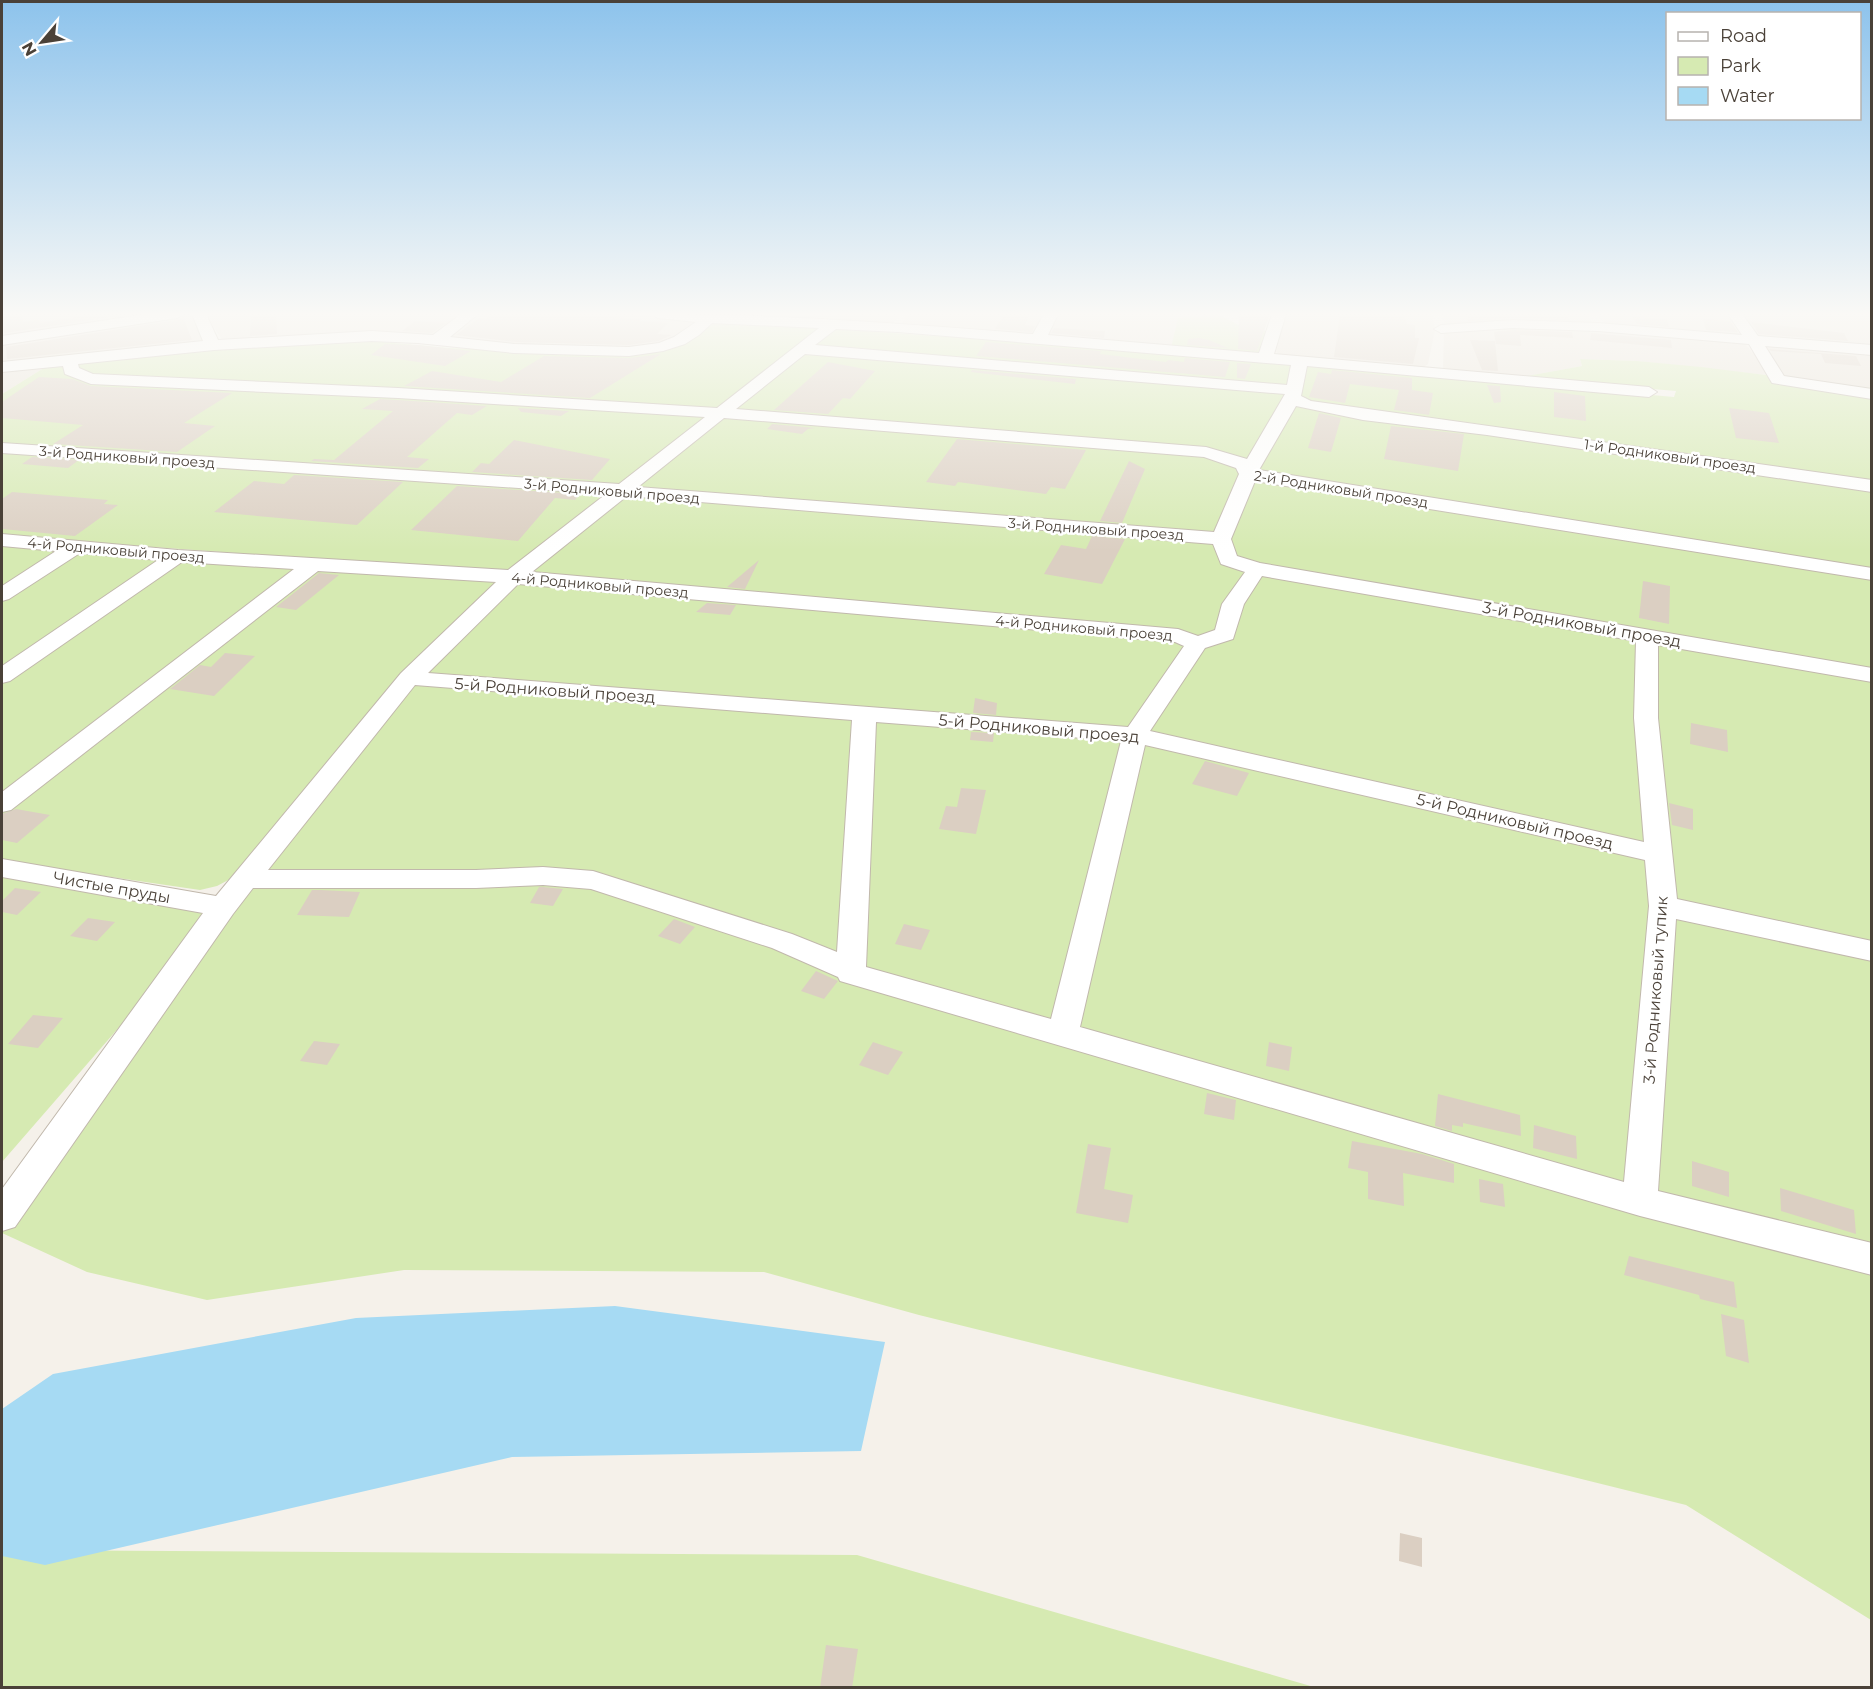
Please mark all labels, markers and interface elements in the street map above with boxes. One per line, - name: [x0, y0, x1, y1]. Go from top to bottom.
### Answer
- north arrow: [12, 12, 72, 72]
- legend: [1666, 12, 1861, 120]
- text: Road: [1720, 25, 1767, 47]
- text: N: [18, 39, 41, 59]
- text: Park: [1720, 55, 1761, 77]
- text: Water: [1720, 85, 1775, 107]
- street label: 1-й Родниковый проезд: [1583, 435, 1757, 477]
- street label: 3-й Родниковый проезд: [39, 442, 215, 472]
- street label: 2-й Родниковый проезд: [1253, 466, 1429, 512]
- street label: 3-й Родниковый проезд: [523, 474, 701, 508]
- street label: 3-й Родниковый проезд: [1008, 514, 1184, 544]
- street label: 4-й Родниковый проезд: [27, 533, 205, 567]
- street label: 4-й Родниковый проезд: [511, 568, 689, 602]
- street label: 3-й Родниковый проезд: [1481, 598, 1683, 651]
- street label: 4-й Родниковый проезд: [995, 611, 1173, 645]
- street label: 5-й Родниковый проезд: [454, 674, 656, 707]
- street label: 5-й Родниковый проезд: [938, 710, 1140, 747]
- street label: 5-й Родниковый проезд: [1415, 790, 1615, 853]
- street label: Чистые пруды: [52, 868, 172, 907]
- street label: 3-й Родниковый тупик: [1639, 895, 1672, 1085]

